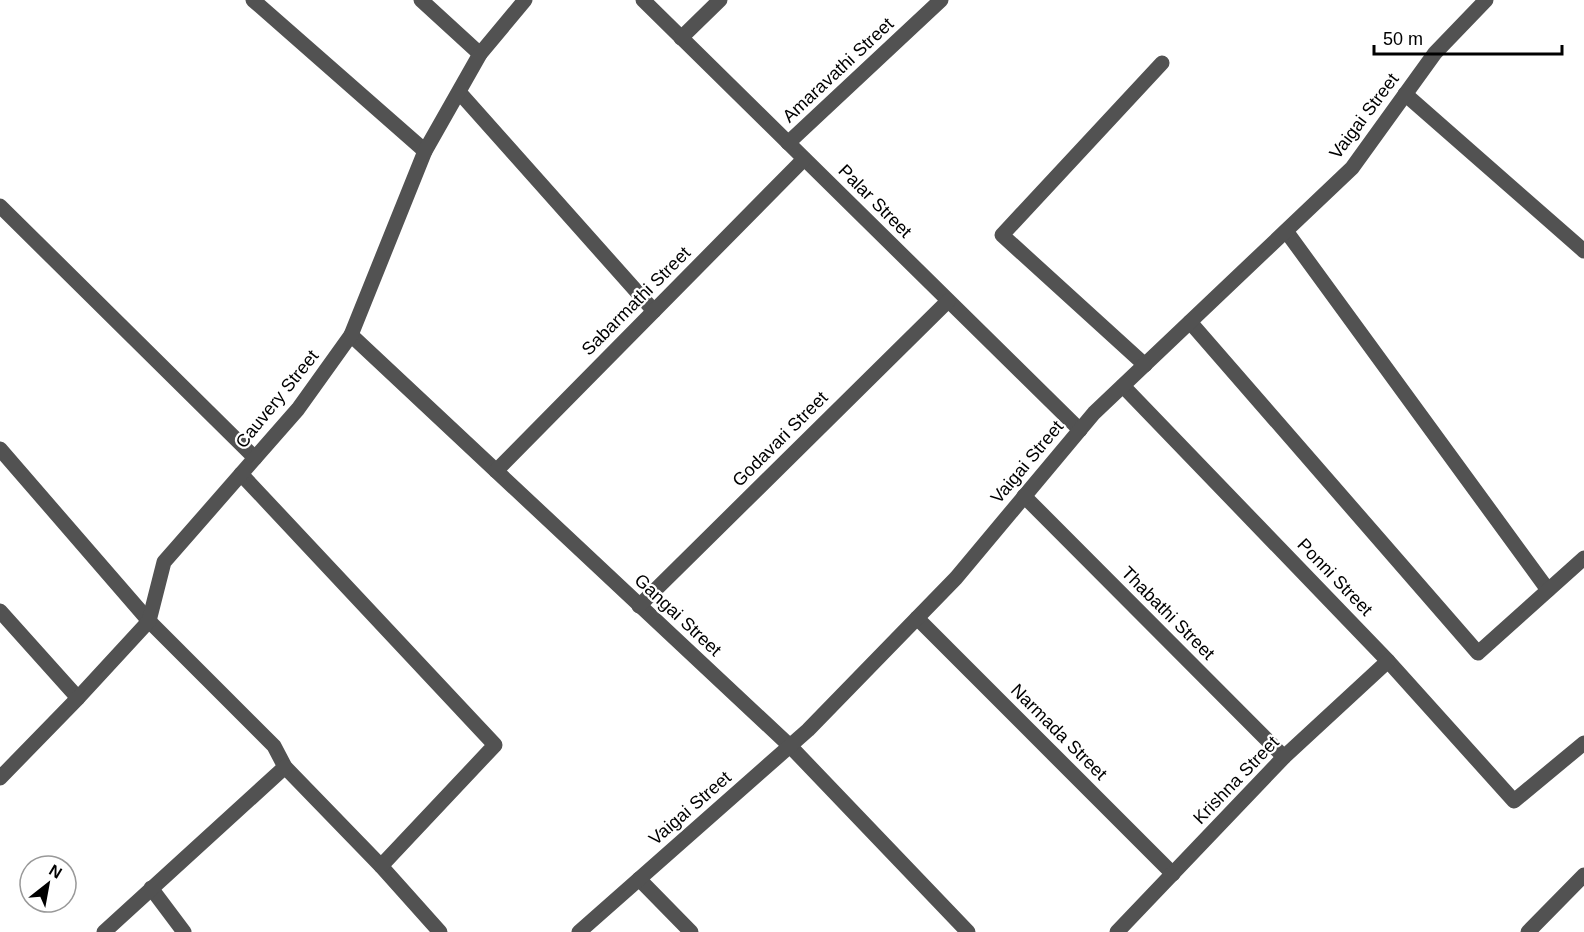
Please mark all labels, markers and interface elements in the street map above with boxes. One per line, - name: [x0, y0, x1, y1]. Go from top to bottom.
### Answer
- street label: Amaravathi Street: [778, 14, 898, 126]
- scale bar: [1374, 18, 1562, 56]
- text: 50 m: [1383, 29, 1423, 49]
- street label: Vaigai Street: [1325, 69, 1403, 163]
- street label: Palar Street: [834, 160, 916, 242]
- street label: Sabarmathi Street: [578, 243, 694, 359]
- street label: Cauvery Street: [231, 346, 323, 452]
- street label: Godavari Street: [728, 387, 832, 491]
- street label: Vaigai Street: [987, 417, 1067, 507]
- street label: Ponni Street: [1293, 534, 1377, 620]
- street label: Thabathi Street: [1117, 562, 1219, 664]
- street label: Gangai Street: [631, 570, 725, 660]
- street label: Narmada Street: [1007, 680, 1111, 784]
- street label: Krishna Street: [1189, 732, 1283, 828]
- street label: Vaigai Street: [645, 767, 735, 849]
- north arrow: [18, 854, 78, 914]
- text: N: [46, 861, 65, 882]

